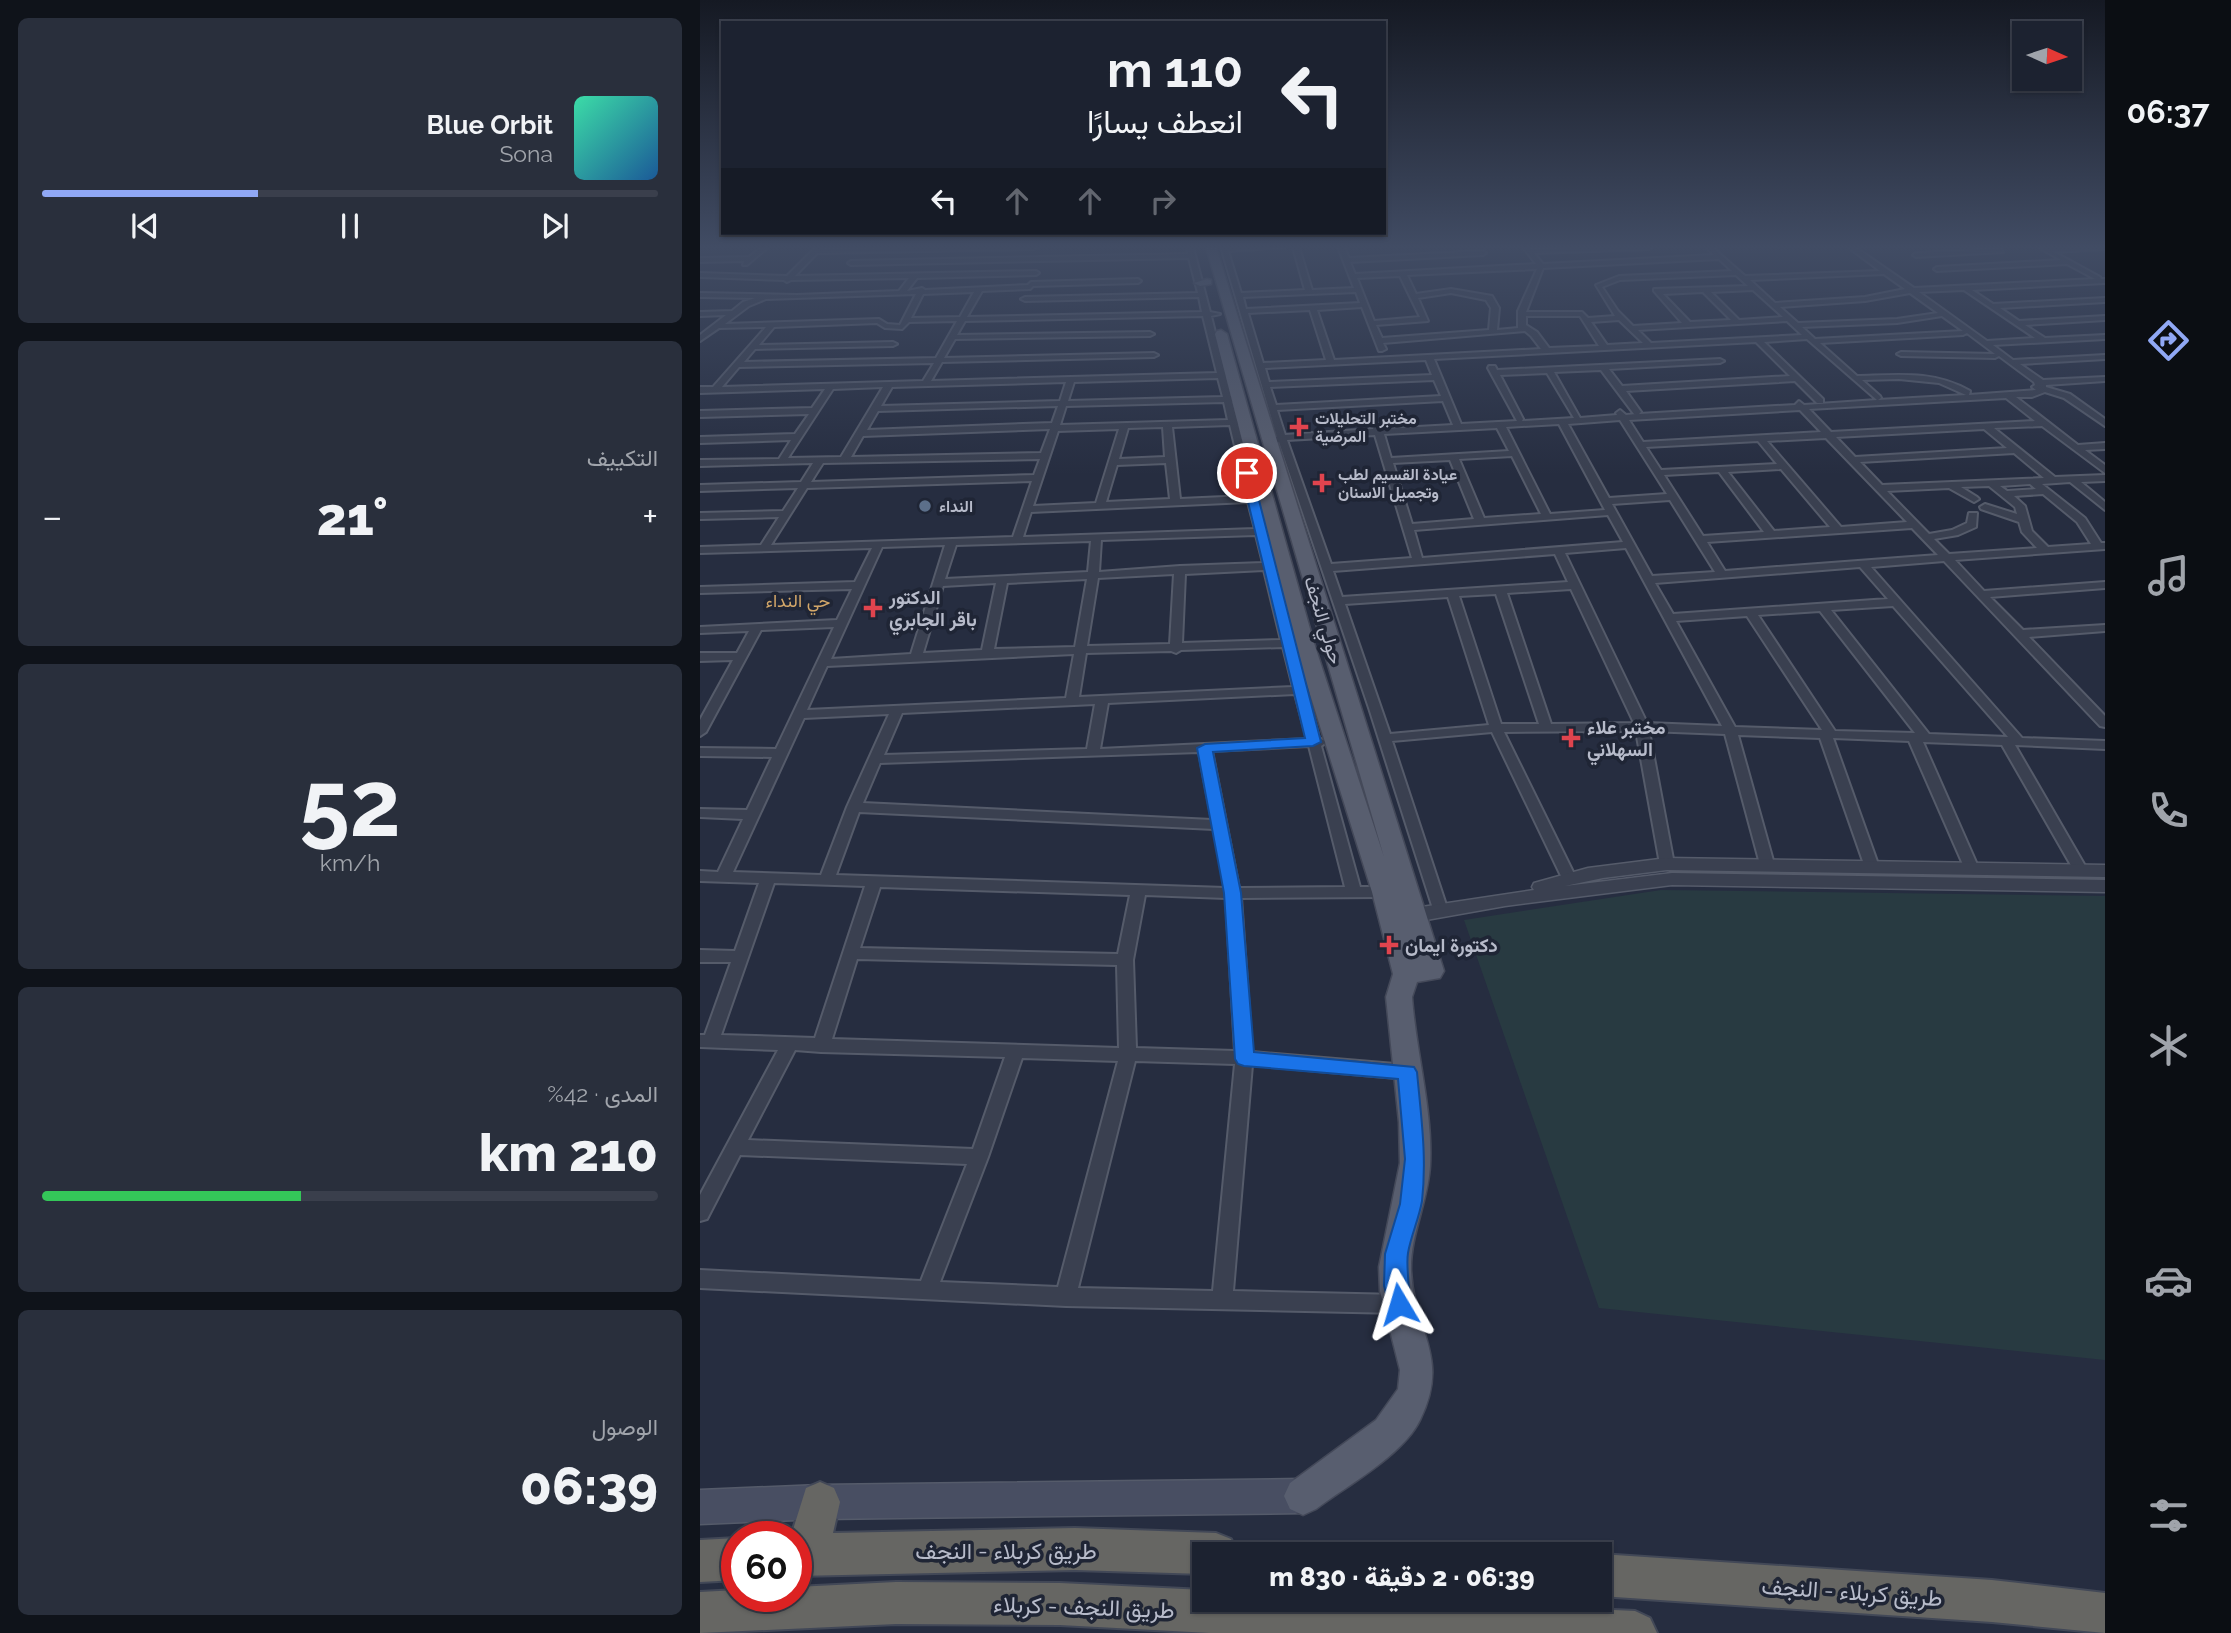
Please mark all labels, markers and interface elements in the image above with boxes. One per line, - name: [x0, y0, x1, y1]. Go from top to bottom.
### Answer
- north arrow: [2012, 21, 2082, 91]
- map controls: [2012, 21, 2082, 91]
- text: 110 m: [1107, 41, 1243, 98]
- icon: left: [1267, 49, 1358, 140]
- text: 06:37: [2127, 93, 2209, 130]
- text: انعطف يسارًا: [1087, 103, 1243, 140]
- text: Blue Orbit: [427, 110, 553, 140]
- text: Sona: [499, 140, 553, 167]
- icon: left: [925, 182, 963, 220]
- icon: ahead: [998, 182, 1036, 220]
- icon: ahead: [1071, 182, 1109, 220]
- icon: right: [1144, 182, 1182, 220]
- icon: previous: [126, 207, 164, 245]
- icon: pause: [331, 207, 369, 245]
- icon: next: [536, 207, 574, 245]
- icon: directions: [2144, 316, 2193, 365]
- place label: مختبر التحليلات المرضية: [1315, 409, 1417, 447]
- marker: مختبر التحليلات المرضية: [1289, 417, 1309, 437]
- pin: [1217, 443, 1277, 503]
- text: التكييف: [587, 444, 658, 471]
- icon: arrive: [1228, 454, 1266, 492]
- place label: عيادة القسيم لطب وتجميل الاسنان: [1338, 465, 1457, 503]
- marker: عيادة القسيم لطب وتجميل الاسنان: [1312, 473, 1332, 493]
- text: 21°: [317, 486, 388, 547]
- text: −: [42, 494, 62, 539]
- text: +: [642, 494, 658, 539]
- place label: النداء: [939, 497, 973, 516]
- marker: النداء: [917, 498, 933, 514]
- icon: music: [2144, 551, 2193, 600]
- street label: حولي النجف: [1295, 573, 1348, 668]
- place label: الدكتور باقر الجابري: [888, 586, 977, 636]
- district label: حي النداء: [766, 590, 830, 616]
- marker: الدكتور باقر الجابري: [863, 598, 883, 618]
- place label: مختبر علاء السهلاني: [1587, 716, 1666, 766]
- marker: مختبر علاء السهلاني: [1561, 728, 1581, 748]
- text: 52: [299, 750, 401, 857]
- icon: phone: [2144, 786, 2193, 835]
- text: km/h: [320, 849, 380, 876]
- place label: دكتورة ايمان: [1405, 934, 1498, 958]
- marker: دكتورة ايمان: [1379, 935, 1399, 955]
- icon: climate: [2144, 1021, 2193, 1070]
- text: المدى · 42%: [547, 1080, 658, 1107]
- text: 210 km: [479, 1122, 658, 1183]
- icon: car: [2144, 1256, 2193, 1305]
- position arrow: [1362, 1267, 1436, 1341]
- text: الوصول: [592, 1413, 658, 1440]
- text: 06:39: [520, 1455, 658, 1516]
- icon: filters: [2144, 1491, 2193, 1540]
- speed limit sign: 60: [721, 1521, 812, 1612]
- street label: طريق کربلاء - النجف: [915, 1537, 1097, 1566]
- text: 06:39 · 2 دقيقة · 830 m: [1269, 1562, 1535, 1592]
- street label: طريق کربلاء - النجف: [1761, 1572, 1943, 1613]
- street label: طريق النجف - کربلاء: [993, 1590, 1175, 1625]

